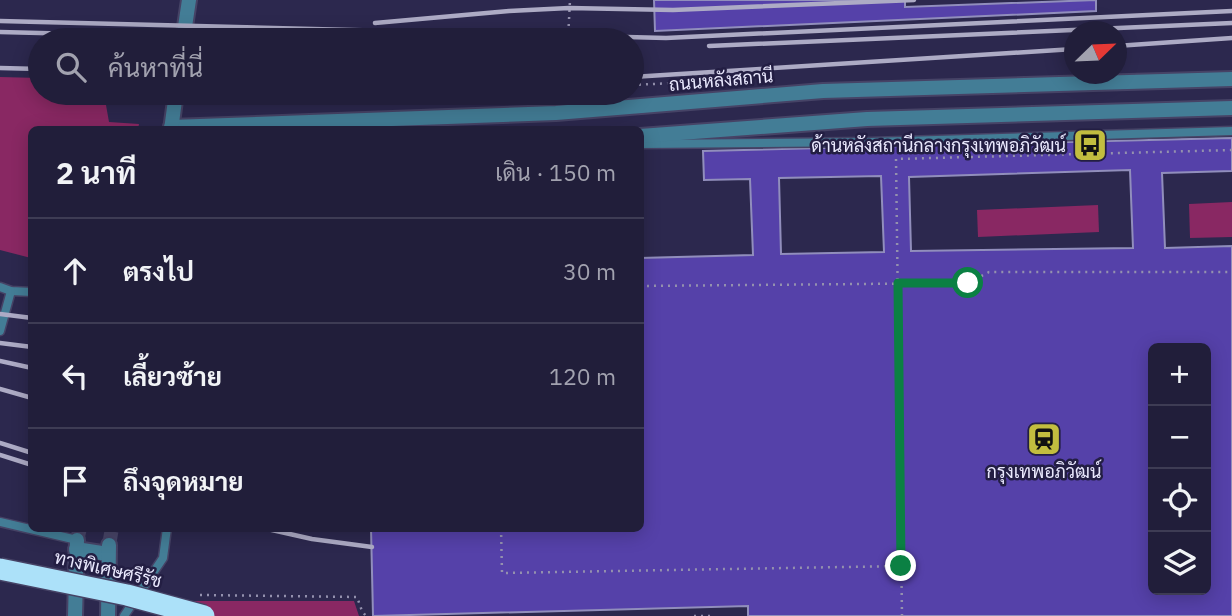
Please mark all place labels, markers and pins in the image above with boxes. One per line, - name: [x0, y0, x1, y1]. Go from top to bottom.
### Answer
- bus stop icon: ด้านหลังสถานีกลางกรุงเทพอภิวัฒน์: [1071, 126, 1109, 164]
- place label: ด้านหลังสถานีกลางกรุงเทพอภิวัฒน์: [811, 133, 1066, 158]
- station icon: กรุงเทพอภิวัฒน์: [1025, 420, 1063, 458]
- place label: กรุงเทพอภิวัฒน์: [987, 459, 1101, 484]

